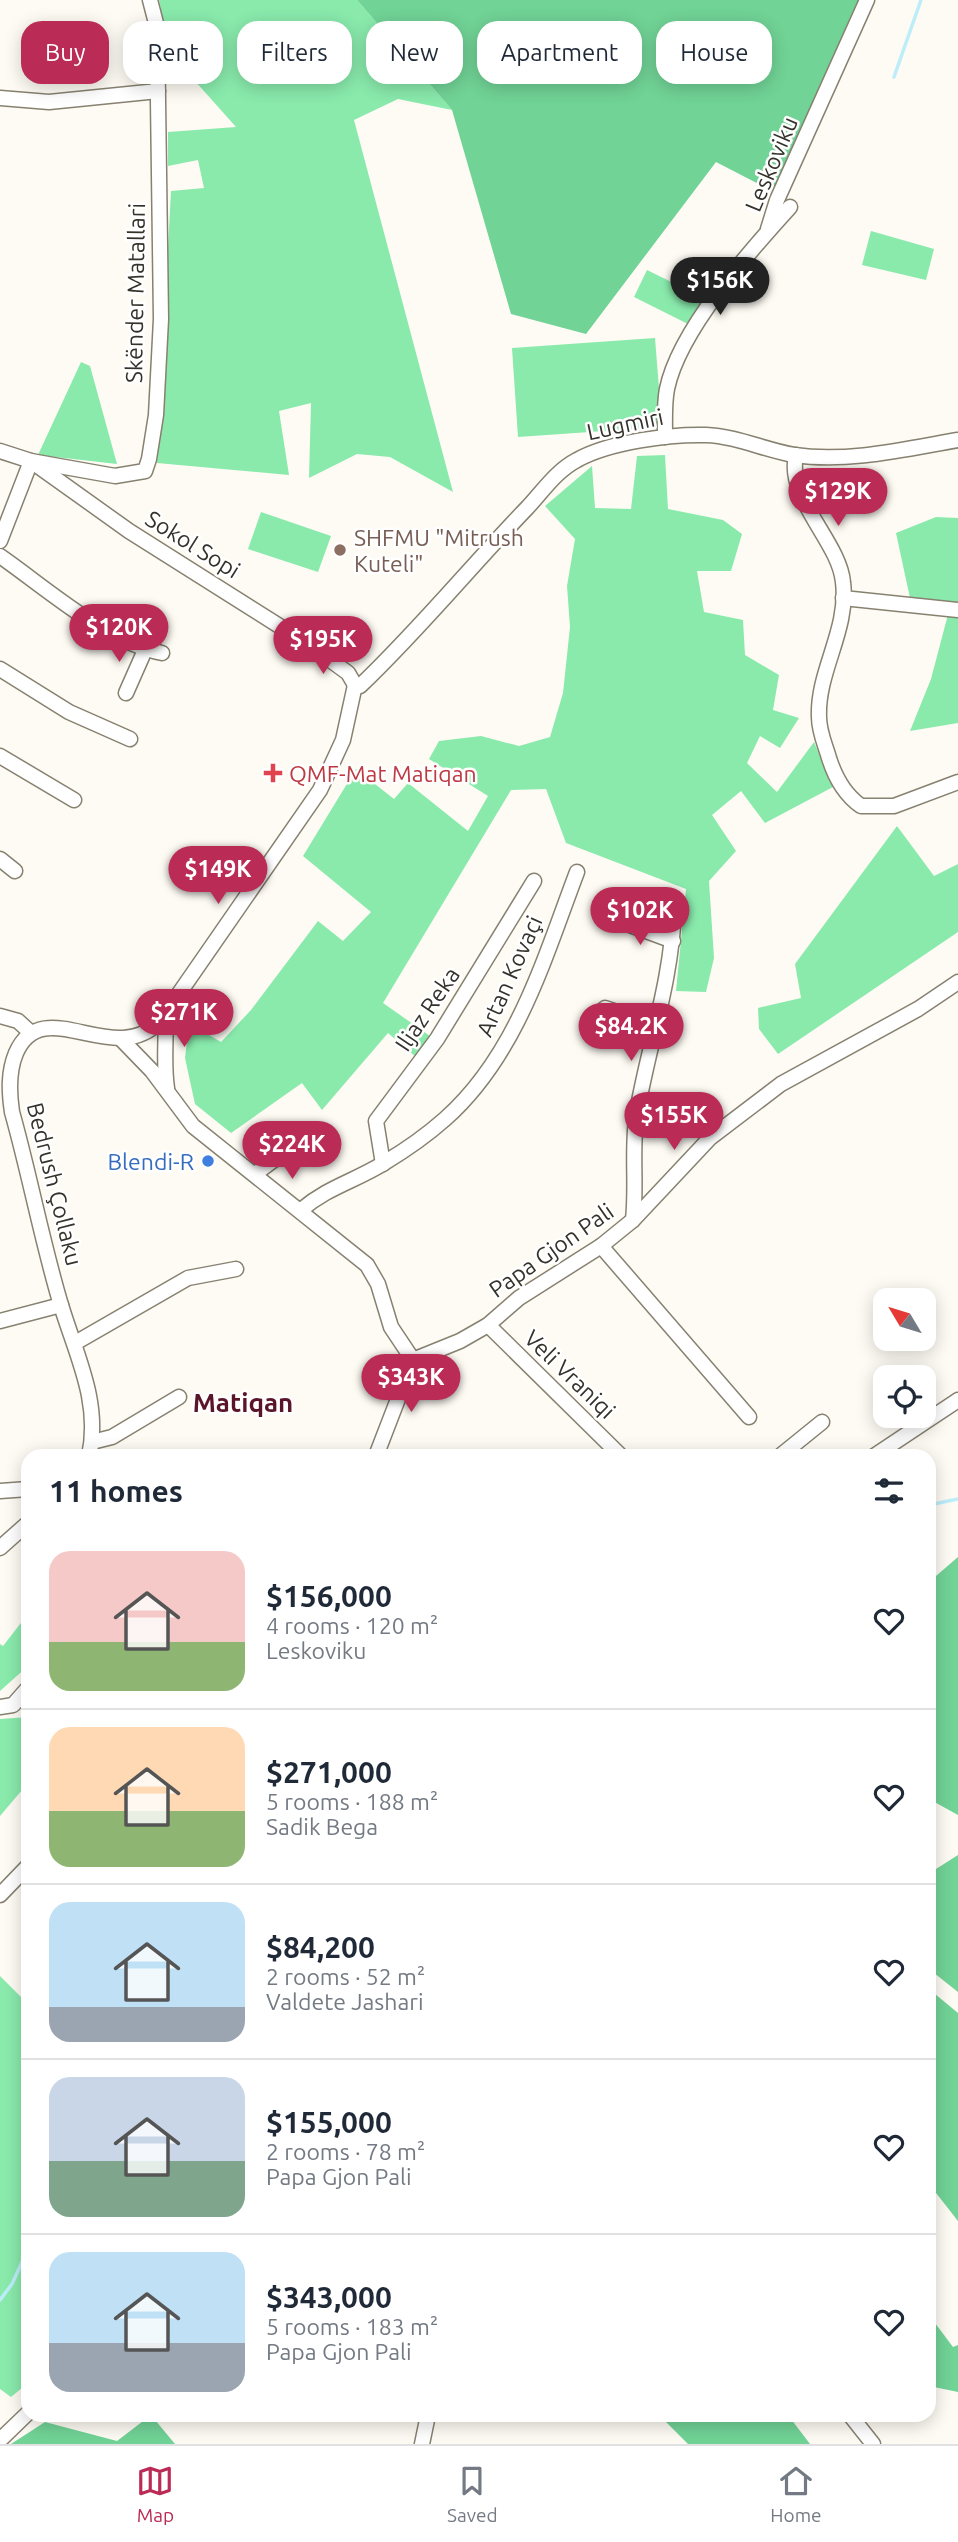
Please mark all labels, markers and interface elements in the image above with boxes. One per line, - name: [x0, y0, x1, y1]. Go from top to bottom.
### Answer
- chip: Buy: [21, 21, 109, 84]
- chip: Rent: [123, 21, 223, 84]
- chip: Filters: [237, 21, 352, 84]
- chip: New: [366, 21, 463, 84]
- chip: Apartment: [477, 21, 642, 84]
- chip: House: [656, 21, 772, 84]
- street label: Leskoviku: [740, 113, 802, 215]
- street label: Skënder Matallari: [121, 203, 149, 383]
- pin: $156K: [671, 258, 769, 317]
- text: $156K: [686, 267, 754, 292]
- street label: Lugmiri: [584, 404, 666, 444]
- pin: $129K: [789, 468, 887, 528]
- text: $129K: [804, 478, 872, 503]
- street label: Sokol Sopi: [141, 505, 245, 583]
- place label: SHFMU "Mitrush Kuteli": [354, 525, 524, 576]
- marker: SHFMU "Mitrush Kuteli": [332, 542, 348, 558]
- pin: $120K: [70, 604, 168, 664]
- text: $120K: [85, 614, 153, 639]
- pin: $195K: [274, 616, 372, 676]
- text: $195K: [289, 626, 357, 651]
- place label: QMF-Mat Matiqan: [289, 761, 477, 786]
- marker: QMF-Mat Matiqan: [263, 763, 283, 783]
- pin: $149K: [169, 846, 267, 906]
- text: $149K: [184, 856, 252, 881]
- pin: $102K: [591, 888, 689, 947]
- text: $102K: [606, 897, 674, 922]
- street label: Artan Kovaçi: [471, 912, 547, 1040]
- street label: Iljaz Reka: [390, 962, 464, 1056]
- pin: $271K: [135, 990, 233, 1049]
- text: $271K: [150, 999, 218, 1024]
- pin: $84.2K: [574, 1004, 688, 1063]
- text: $84.2K: [595, 1013, 667, 1038]
- pin: $155K: [625, 1092, 723, 1152]
- street label: Bedrush Çollaku: [23, 1100, 87, 1268]
- text: $155K: [640, 1102, 708, 1127]
- pin: $224K: [243, 1122, 341, 1181]
- text: $224K: [258, 1131, 326, 1156]
- place label: Blendi-R: [107, 1149, 194, 1174]
- marker: Blendi-R: [200, 1153, 216, 1169]
- street label: Papa Gjon Pali: [484, 1198, 618, 1302]
- north arrow: [873, 1288, 936, 1351]
- map controls: [873, 1288, 936, 1428]
- street label: Veli Vraniqi: [520, 1325, 620, 1423]
- pin: $343K: [362, 1354, 460, 1414]
- text: $343K: [377, 1364, 445, 1389]
- button: locate: [873, 1365, 936, 1428]
- district label: Matiqan: [193, 1388, 293, 1417]
- icon: filters: [870, 1472, 908, 1510]
- text: 11 homes: [49, 1474, 183, 1508]
- icon: home: [105, 1579, 189, 1663]
- text: $156,000: [266, 1579, 392, 1613]
- icon: heart: [870, 1602, 908, 1640]
- text: 4 rooms · 120 m²: [266, 1613, 438, 1638]
- text: Leskoviku: [266, 1638, 367, 1663]
- icon: home: [105, 1755, 189, 1839]
- text: $271,000: [266, 1755, 392, 1789]
- icon: heart: [870, 1778, 908, 1816]
- text: 5 rooms · 188 m²: [266, 1789, 438, 1814]
- text: Sadik Bega: [266, 1814, 378, 1839]
- icon: home: [105, 1930, 189, 2014]
- text: $84,200: [266, 1930, 375, 1964]
- icon: heart: [870, 1953, 908, 1991]
- text: 2 rooms · 52 m²: [266, 1964, 425, 1989]
- text: Valdete Jashari: [266, 1989, 424, 2014]
- icon: home: [105, 2105, 189, 2189]
- text: $155,000: [266, 2105, 392, 2139]
- icon: heart: [870, 2128, 908, 2166]
- text: 2 rooms · 78 m²: [266, 2139, 425, 2164]
- text: Papa Gjon Pali: [266, 2164, 412, 2189]
- icon: home: [105, 2280, 189, 2364]
- text: $343,000: [266, 2280, 392, 2314]
- icon: heart: [870, 2303, 908, 2341]
- text: 5 rooms · 183 m²: [266, 2314, 438, 2339]
- text: Papa Gjon Pali: [266, 2339, 412, 2364]
- tab: Map: [136, 2462, 174, 2526]
- tab: Saved: [447, 2462, 498, 2526]
- tab: Home: [770, 2462, 822, 2526]

